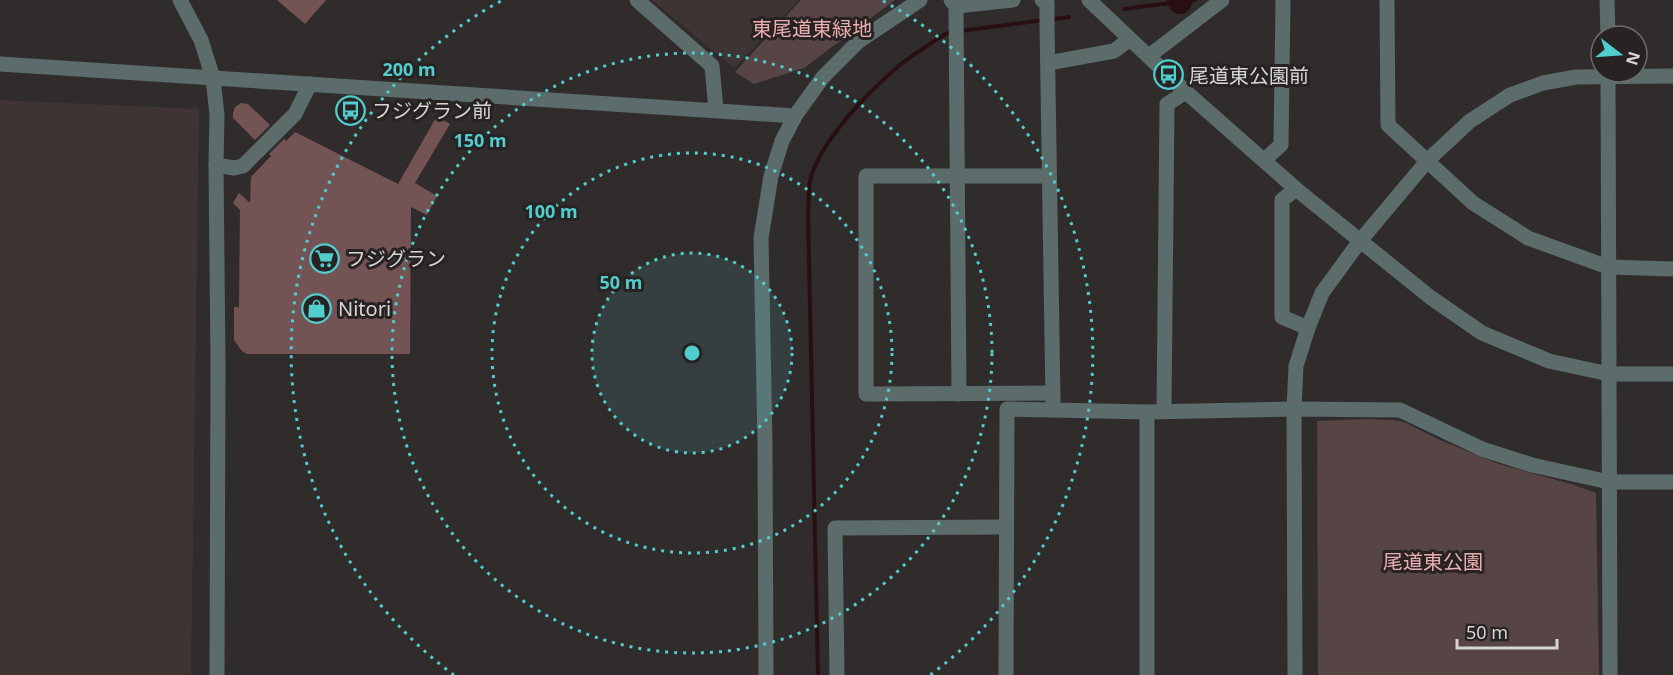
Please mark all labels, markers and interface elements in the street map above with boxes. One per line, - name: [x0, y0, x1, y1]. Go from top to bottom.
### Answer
- park label: 東尾道東緑地: [752, 15, 872, 42]
- north arrow: [1589, 24, 1649, 84]
- text: N: [1621, 49, 1646, 68]
- text: 200 m: [382, 57, 436, 81]
- bus stop icon: 尾道東公園前: [1152, 59, 1184, 91]
- place label: 尾道東公園前: [1189, 62, 1309, 89]
- bus stop icon: フジグラン前: [335, 94, 367, 126]
- place label: フジグラン前: [372, 97, 492, 124]
- text: 150 m: [453, 128, 507, 152]
- text: 100 m: [524, 199, 578, 223]
- supermarket icon: フジグラン: [309, 242, 341, 274]
- place label: フジグラン: [346, 245, 446, 272]
- text: 50 m: [600, 270, 642, 294]
- shop icon: Nitori: [301, 292, 333, 324]
- place label: Nitori: [338, 295, 391, 322]
- centre of rings: [682, 343, 702, 363]
- park label: 尾道東公園: [1383, 548, 1483, 575]
- scale bar: [1457, 612, 1558, 650]
- text: 50 m: [1466, 620, 1508, 644]

